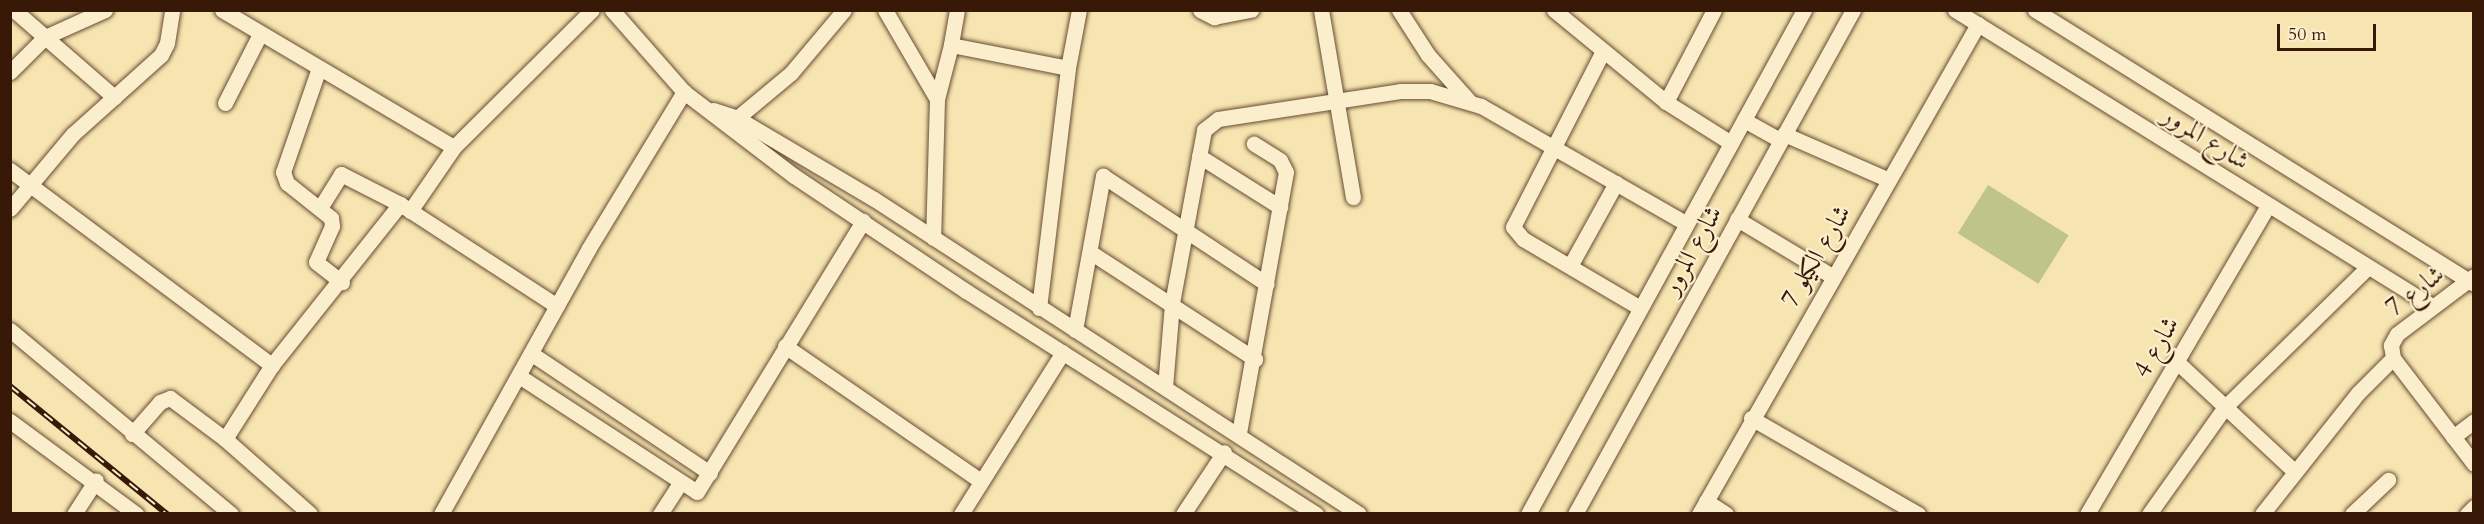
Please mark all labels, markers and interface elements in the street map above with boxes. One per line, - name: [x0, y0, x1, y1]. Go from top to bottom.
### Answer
- scale bar: [2280, 12, 2379, 50]
- text: 50 m: [2288, 22, 2327, 47]
- street label: شارع المرور: [2157, 99, 2255, 177]
- street label: شارع الكيلو 7: [1774, 199, 1858, 313]
- street label: شارع المرور: [1655, 200, 1729, 300]
- street label: شارع 7: [2380, 259, 2450, 323]
- street label: شارع 4: [2126, 311, 2186, 383]

